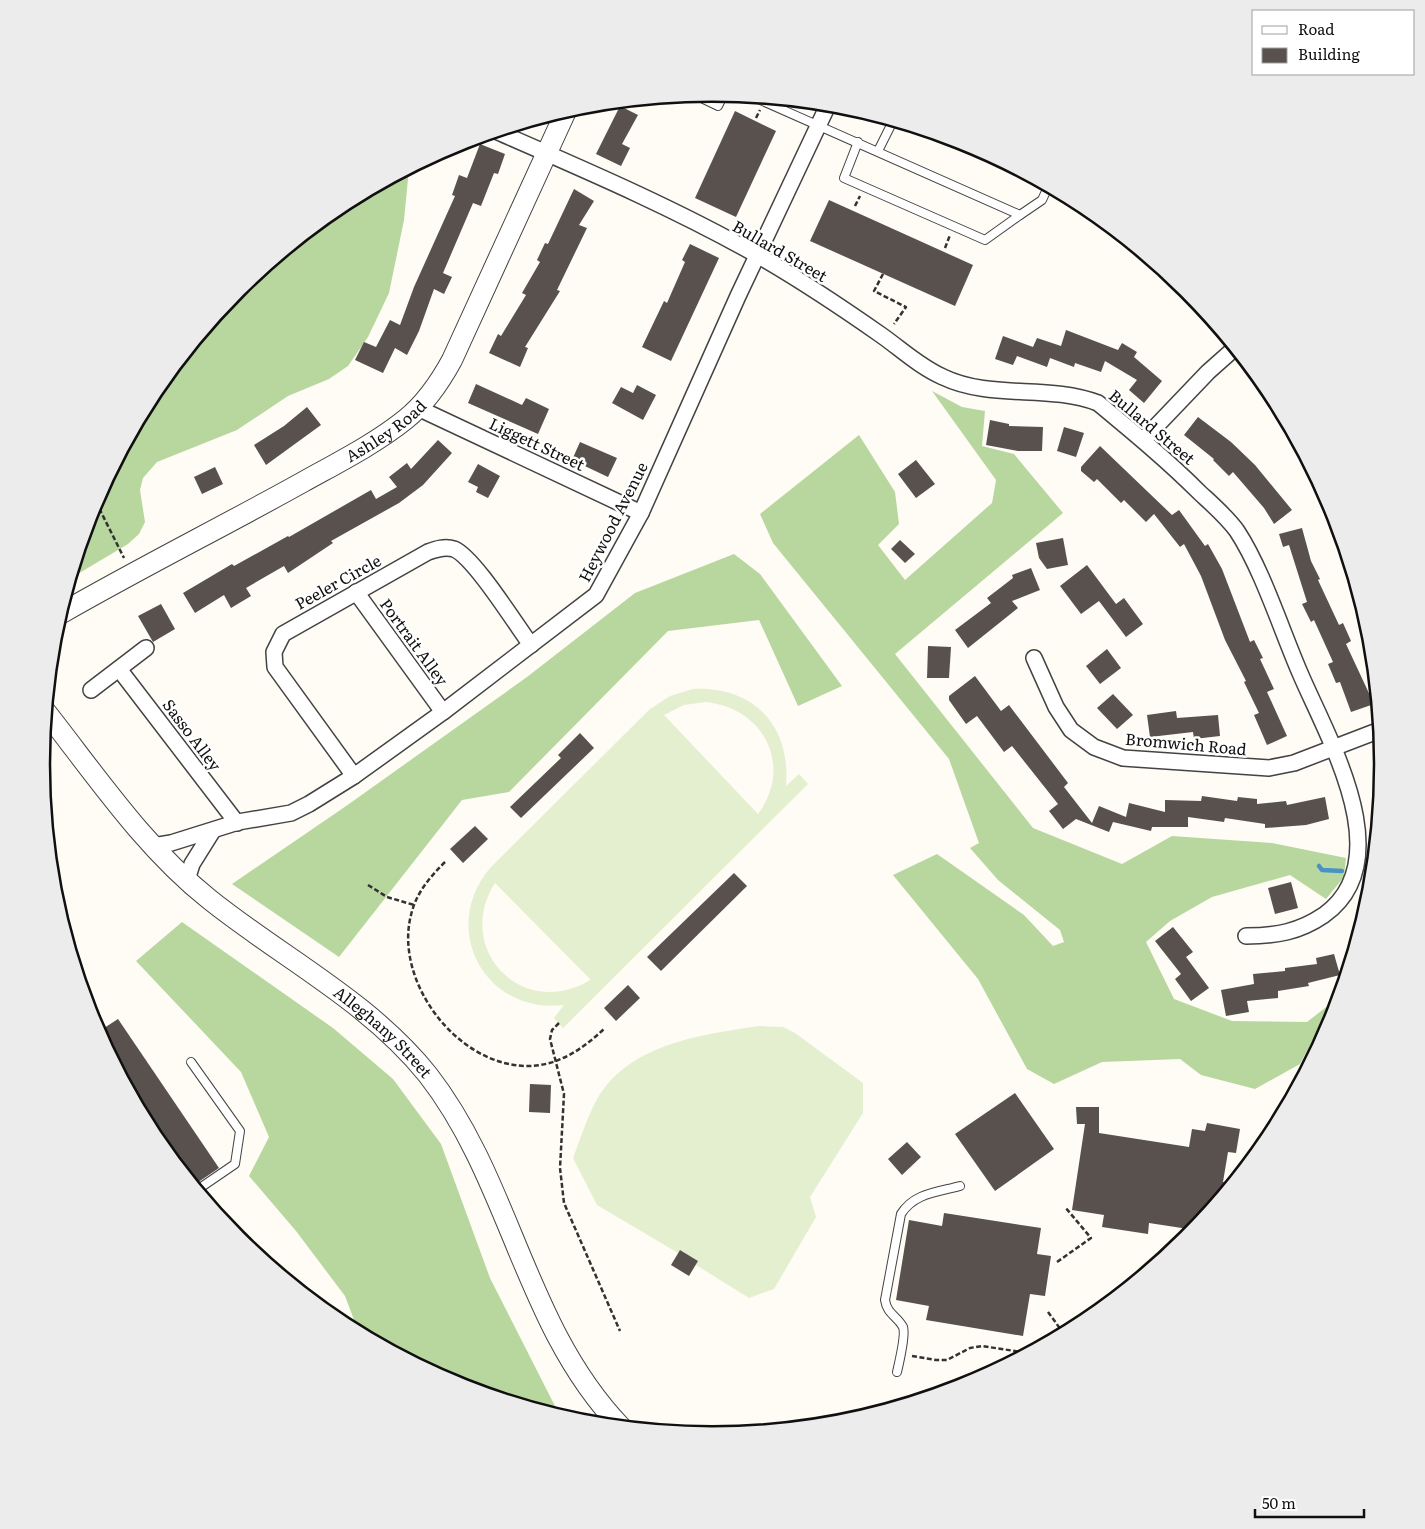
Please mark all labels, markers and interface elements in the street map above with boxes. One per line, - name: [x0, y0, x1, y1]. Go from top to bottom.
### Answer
- legend: [1252, 10, 1415, 75]
- text: Road: [1298, 17, 1334, 40]
- text: Building: [1298, 42, 1360, 65]
- street label: Bullard Street: [729, 213, 833, 287]
- street label: Bullard Street: [1104, 383, 1201, 470]
- street label: Ashley Road: [341, 394, 431, 467]
- street label: Liggett Street: [486, 410, 590, 476]
- street label: Heywood Avenue: [571, 457, 653, 586]
- street label: Peeler Circle: [290, 547, 385, 615]
- street label: Portrait Alley: [375, 593, 455, 691]
- street label: Sasso Alley: [158, 693, 228, 776]
- street label: Bromwich Road: [1124, 726, 1248, 760]
- street label: Alleghany Street: [329, 980, 439, 1083]
- scale bar: [1255, 1486, 1364, 1518]
- text: 50 m: [1262, 1491, 1296, 1514]

